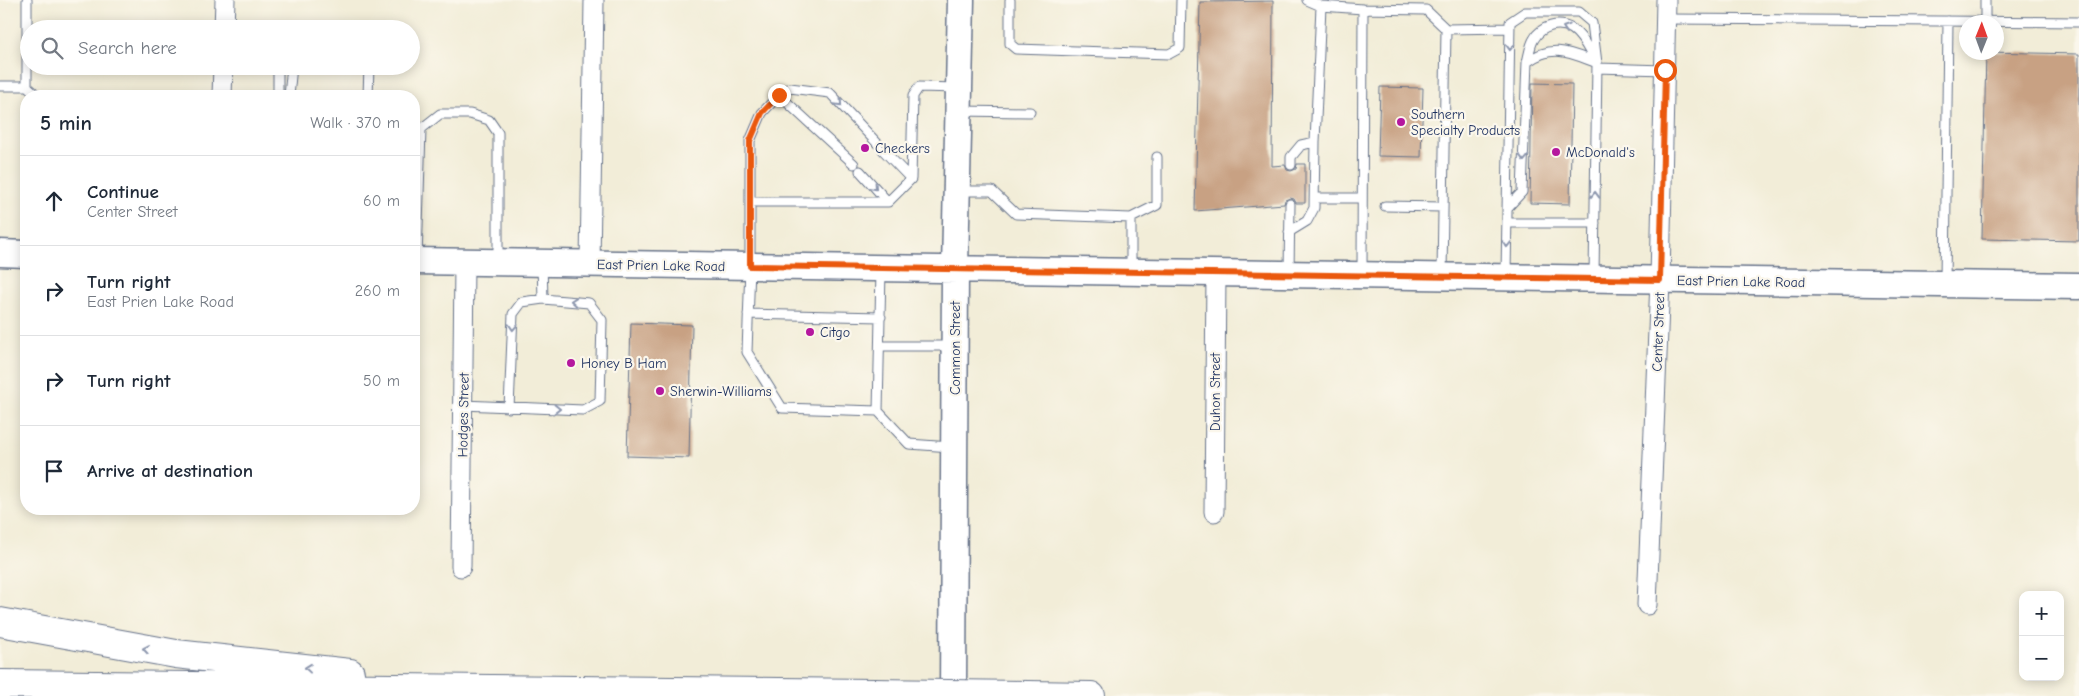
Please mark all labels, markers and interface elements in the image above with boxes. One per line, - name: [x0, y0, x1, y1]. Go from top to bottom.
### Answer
- north arrow: [1959, 15, 2004, 60]
- search box: [20, 20, 420, 75]
- one-way arrow: [1562, 24, 1571, 34]
- icon: search: [38, 34, 66, 62]
- text: Search here: [78, 37, 177, 59]
- one-way arrow: [1505, 44, 1515, 51]
- route start: [1654, 59, 1677, 82]
- route end: [768, 84, 791, 107]
- one-way arrow: [833, 97, 842, 106]
- place label: Southern Specialty Products: [1411, 106, 1520, 139]
- text: 5 min: [40, 111, 92, 135]
- text: Walk · 370 m: [310, 114, 400, 132]
- marker: Southern Specialty Products: [1395, 116, 1407, 128]
- place label: Checkers: [875, 140, 930, 157]
- marker: Checkers: [859, 142, 871, 154]
- place label: McDonald's: [1566, 144, 1635, 161]
- marker: McDonald's: [1550, 146, 1562, 158]
- one-way arrow: [1518, 154, 1529, 162]
- text: Continue: [87, 181, 159, 203]
- one-way arrow: [869, 181, 878, 190]
- icon: ahead: [40, 187, 68, 215]
- one-way arrow: [1590, 191, 1600, 198]
- text: 60 m: [363, 192, 400, 210]
- text: Center Street: [87, 203, 178, 221]
- one-way arrow: [1502, 241, 1512, 249]
- street label: East Prien Lake Road: [597, 256, 725, 275]
- text: Turn right: [87, 271, 171, 293]
- street label: East Prien Lake Road: [1677, 272, 1805, 291]
- icon: right: [40, 277, 68, 305]
- text: 260 m: [355, 282, 400, 300]
- street label: Center Street: [1649, 291, 1668, 372]
- text: East Prien Lake Road: [87, 293, 234, 311]
- one-way arrow: [570, 296, 578, 307]
- street label: Common Street: [947, 300, 964, 395]
- one-way arrow: [507, 323, 518, 331]
- place label: Citgo: [820, 324, 850, 341]
- marker: Citgo: [804, 326, 816, 338]
- street label: Duhon Street: [1207, 352, 1224, 431]
- place label: Honey B Ham: [581, 355, 667, 372]
- marker: Honey B Ham: [565, 357, 577, 369]
- icon: right: [40, 367, 68, 395]
- text: Turn right: [87, 370, 171, 392]
- street label: Hodges Street: [454, 371, 473, 458]
- text: 50 m: [363, 372, 400, 390]
- place label: Sherwin-Williams: [670, 383, 772, 400]
- marker: Sherwin-Williams: [654, 385, 666, 397]
- one-way arrow: [554, 404, 562, 414]
- icon: arrive: [40, 457, 68, 485]
- text: Arrive at destination: [87, 460, 253, 482]
- map controls: [2019, 591, 2064, 681]
- button: +: [2019, 591, 2064, 636]
- button: −: [2019, 636, 2064, 681]
- one-way arrow: [142, 644, 150, 655]
- one-way arrow: [303, 663, 311, 674]

